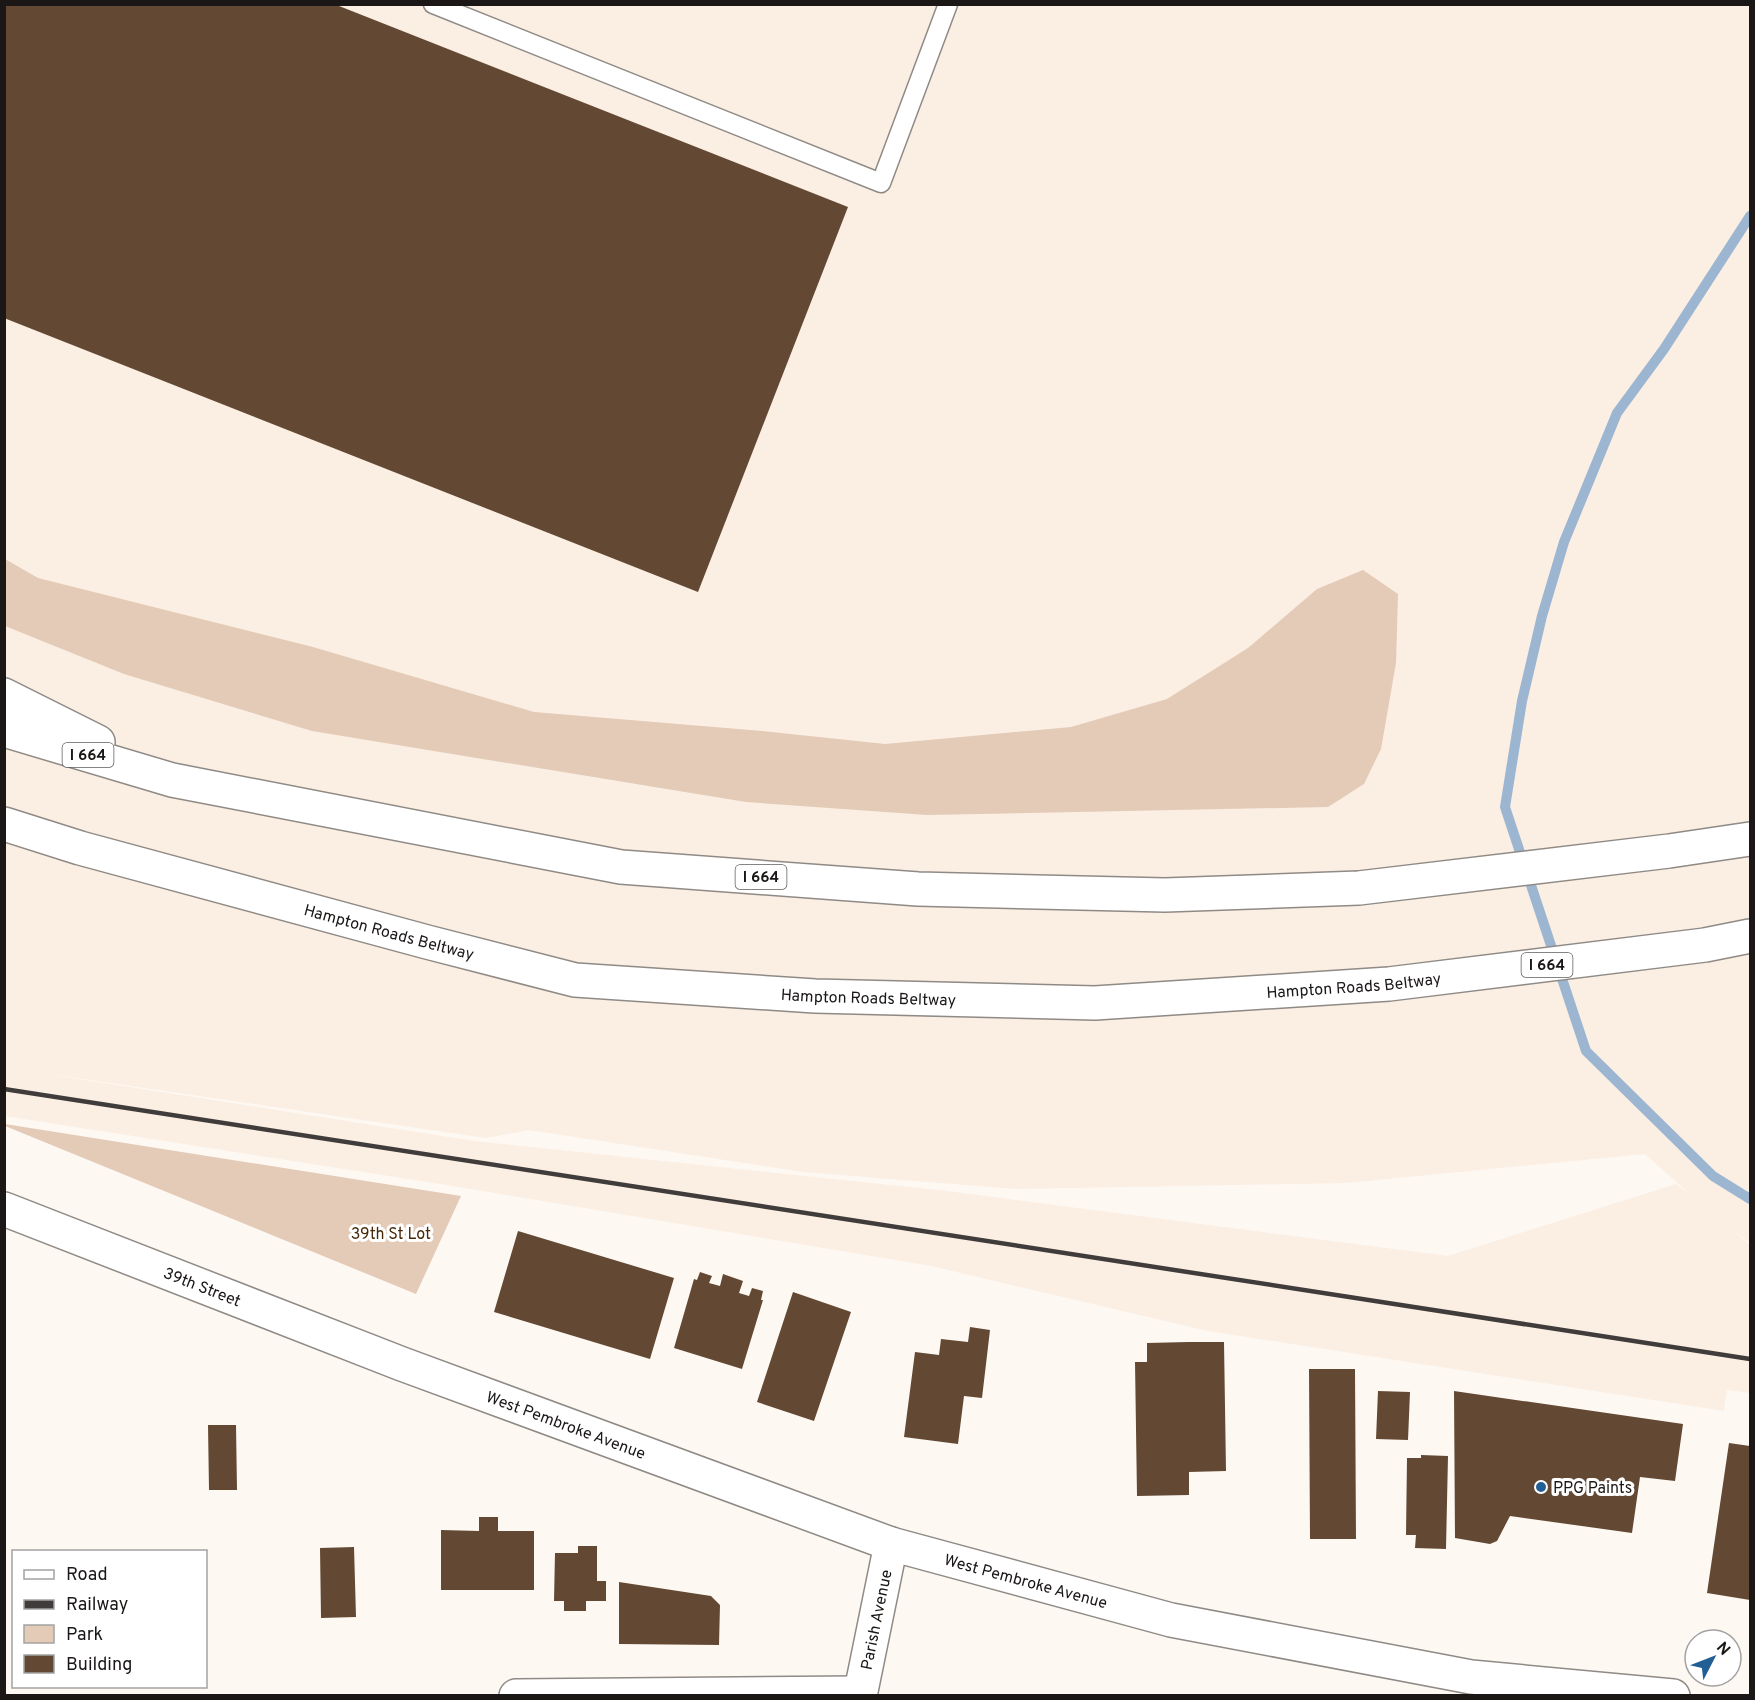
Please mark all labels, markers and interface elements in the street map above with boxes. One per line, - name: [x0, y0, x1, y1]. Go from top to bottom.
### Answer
- road number: I 664: [62, 743, 113, 767]
- road number: I 664: [736, 865, 786, 889]
- street label: Hampton Roads Beltway: [301, 901, 476, 966]
- road number: I 664: [1522, 953, 1572, 977]
- street label: Hampton Roads Beltway: [1266, 970, 1442, 1004]
- street label: Hampton Roads Beltway: [780, 986, 956, 1012]
- park label: 39th St Lot: [351, 1225, 431, 1245]
- street label: 39th Street: [160, 1264, 243, 1312]
- street label: West Pembroke Avenue: [483, 1388, 648, 1465]
- place label: PPG Paints: [1553, 1479, 1632, 1499]
- marker: PPG Paints: [1534, 1480, 1548, 1494]
- legend: [12, 1550, 207, 1688]
- street label: West Pembroke Avenue: [942, 1551, 1109, 1614]
- text: Road: [66, 1564, 108, 1587]
- street label: Parish Avenue: [858, 1568, 898, 1672]
- text: Railway: [66, 1594, 128, 1617]
- text: Park: [66, 1624, 103, 1647]
- north arrow: [1683, 1628, 1743, 1688]
- text: N: [1711, 1638, 1734, 1660]
- text: Building: [66, 1654, 132, 1677]

